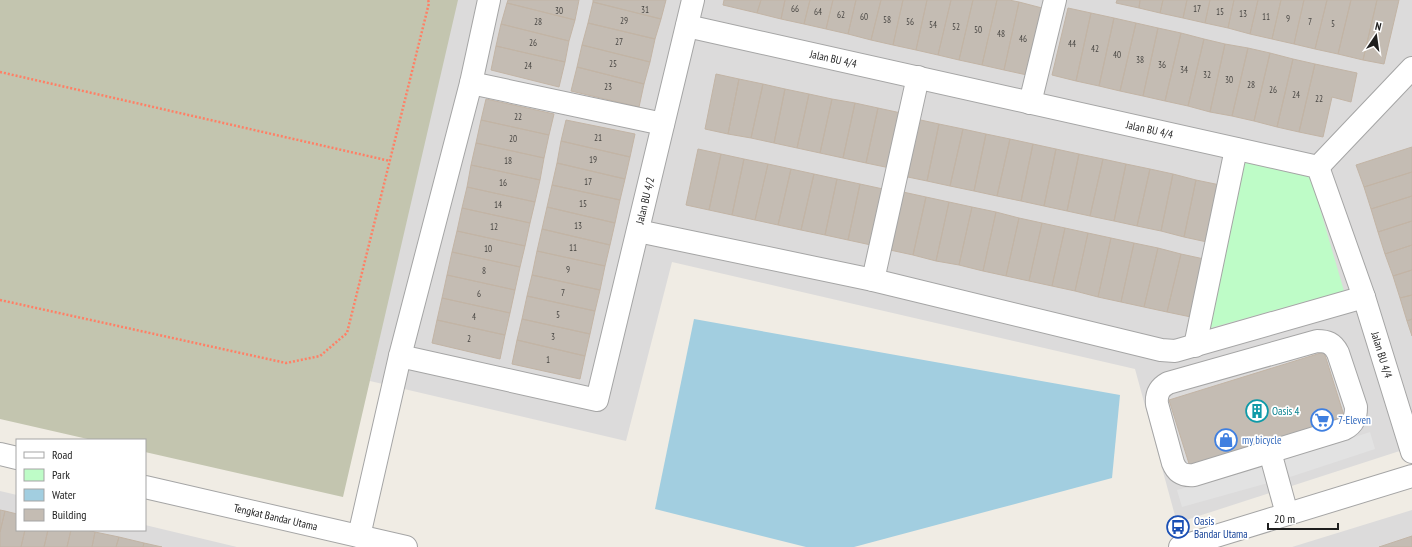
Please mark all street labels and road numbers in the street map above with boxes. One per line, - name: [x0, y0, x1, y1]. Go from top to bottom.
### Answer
- street label: Jalan BU 4/4: [808, 46, 858, 71]
- street label: Jalan BU 4/4: [1124, 117, 1174, 141]
- street label: Jalan BU 4/2: [632, 176, 657, 226]
- street label: Jalan BU 4/4: [1368, 329, 1396, 380]
- street label: Tengkat Bandar Utama: [232, 501, 319, 533]

